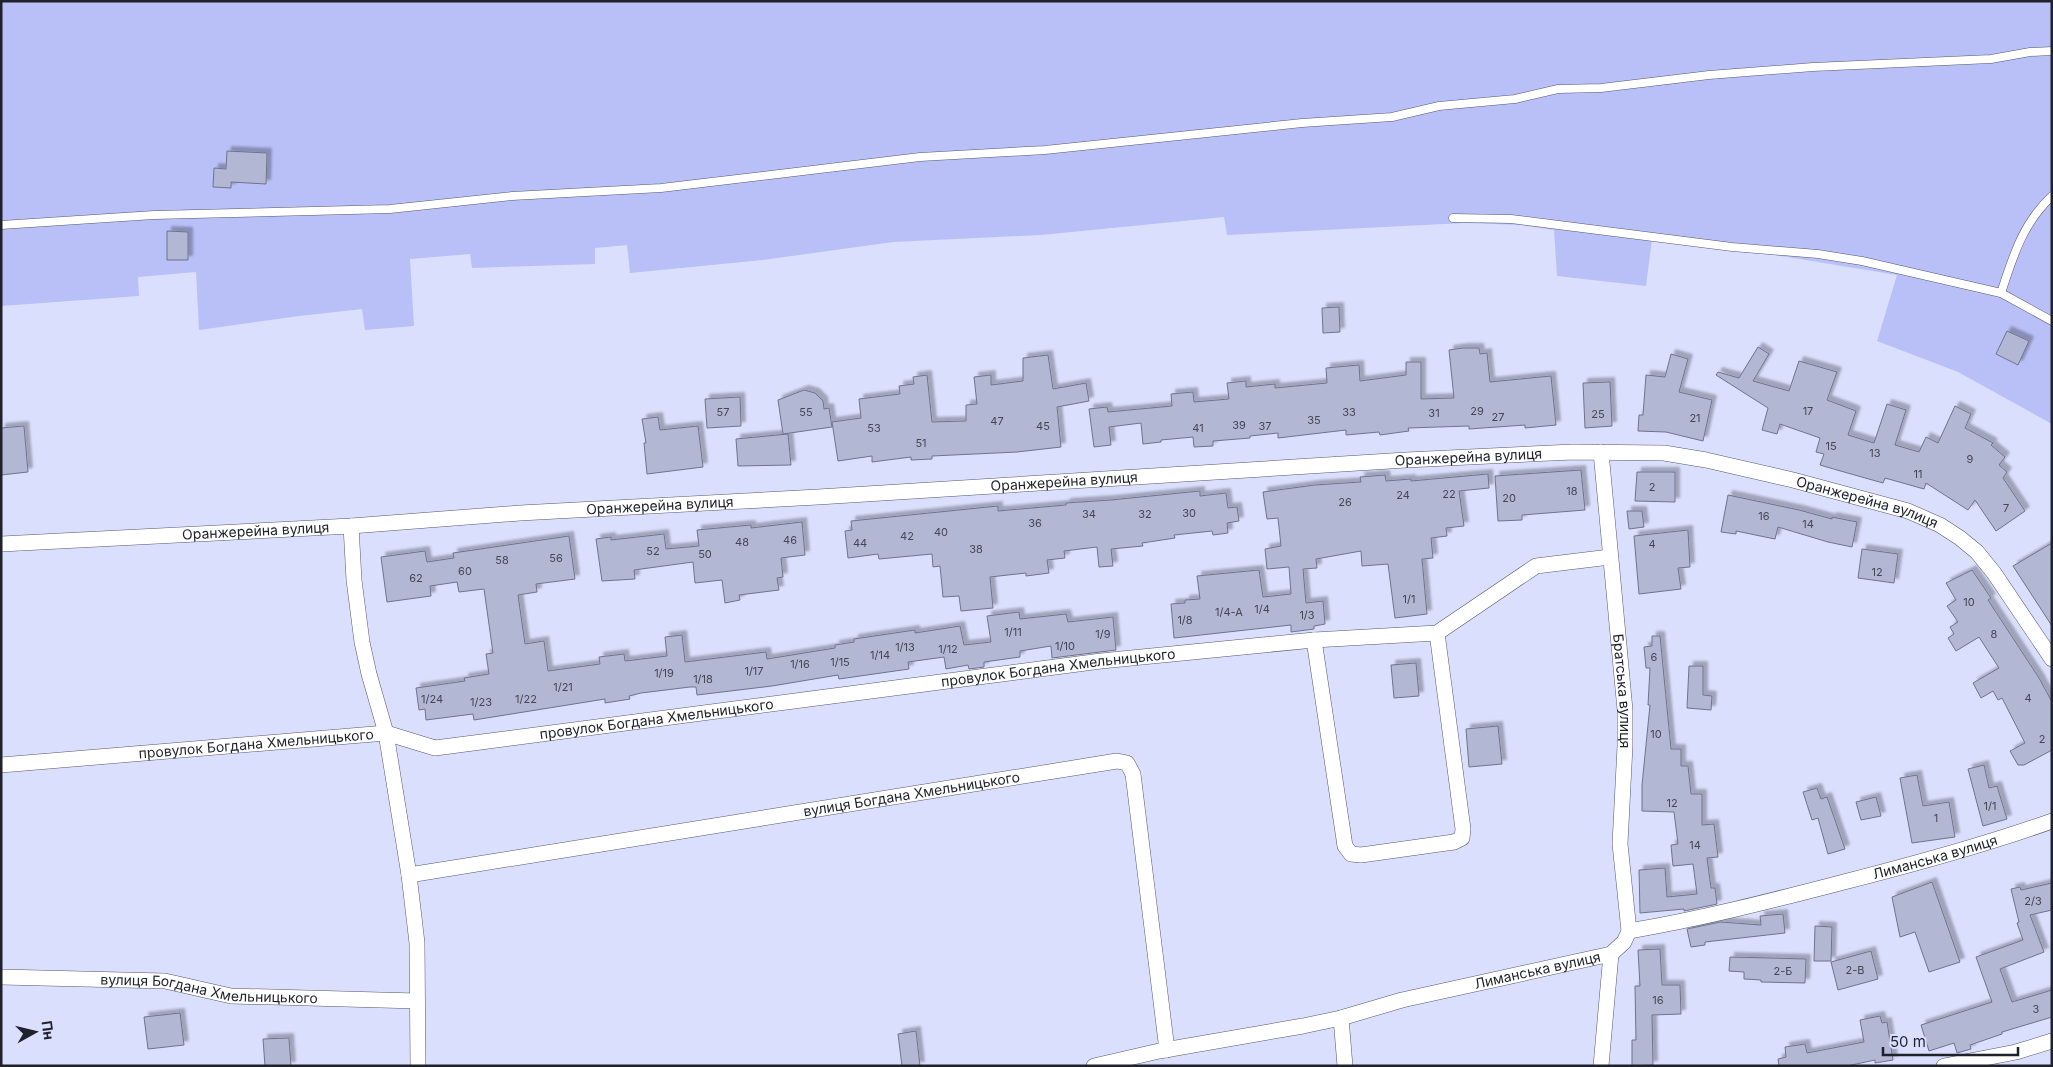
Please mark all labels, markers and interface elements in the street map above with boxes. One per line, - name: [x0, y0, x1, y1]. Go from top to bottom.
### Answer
- house number: 29: [1470, 404, 1484, 418]
- house number: 17: [1803, 404, 1813, 418]
- house number: 57: [717, 405, 729, 419]
- house number: 55: [799, 405, 813, 419]
- house number: 33: [1342, 405, 1356, 419]
- house number: 31: [1428, 406, 1440, 420]
- house number: 25: [1591, 407, 1605, 421]
- house number: 27: [1492, 410, 1504, 424]
- house number: 21: [1689, 411, 1701, 425]
- house number: 35: [1307, 413, 1321, 427]
- house number: 47: [990, 414, 1004, 428]
- house number: 39: [1232, 418, 1246, 432]
- house number: 45: [1036, 419, 1050, 433]
- house number: 37: [1258, 419, 1272, 433]
- house number: 53: [867, 421, 881, 435]
- house number: 41: [1192, 421, 1204, 435]
- house number: 51: [915, 436, 927, 450]
- house number: 15: [1825, 439, 1837, 453]
- street label: Оранжерейна вулиця: [1394, 444, 1542, 469]
- house number: 13: [1869, 446, 1881, 460]
- house number: 9: [1967, 452, 1974, 466]
- house number: 11: [1914, 467, 1922, 481]
- street label: Оранжерейна вулиця: [990, 468, 1138, 494]
- street label: Оранжерейна вулиця: [1794, 472, 1941, 531]
- house number: 2: [1649, 480, 1655, 494]
- house number: 18: [1566, 484, 1578, 498]
- house number: 22: [1442, 487, 1456, 501]
- house number: 24: [1396, 488, 1410, 502]
- house number: 20: [1502, 491, 1516, 505]
- street label: Оранжерейна вулиця: [586, 493, 734, 517]
- house number: 26: [1338, 495, 1352, 509]
- house number: 7: [2003, 501, 2009, 515]
- house number: 30: [1182, 506, 1196, 520]
- house number: 34: [1082, 507, 1096, 521]
- house number: 32: [1138, 507, 1152, 521]
- house number: 16: [1758, 509, 1770, 523]
- house number: 36: [1028, 516, 1042, 530]
- house number: 14: [1802, 517, 1814, 531]
- street label: Оранжерейна вулиця: [182, 518, 330, 543]
- house number: 40: [934, 525, 948, 539]
- house number: 42: [900, 529, 914, 543]
- house number: 46: [783, 533, 797, 547]
- house number: 48: [735, 535, 749, 549]
- house number: 44: [853, 536, 867, 550]
- house number: 4: [1648, 537, 1656, 551]
- house number: 38: [969, 542, 983, 556]
- house number: 52: [646, 544, 660, 558]
- house number: 50: [698, 547, 712, 561]
- house number: 56: [549, 551, 563, 565]
- house number: 58: [495, 553, 509, 567]
- house number: 60: [458, 564, 472, 578]
- house number: 12: [1871, 565, 1883, 579]
- house number: 62: [409, 571, 423, 585]
- house number: 1/1: [1403, 592, 1415, 606]
- house number: 10: [1963, 595, 1975, 609]
- house number: 1/4: [1254, 602, 1270, 616]
- house number: 1/4-А: [1215, 605, 1243, 619]
- house number: 1/3: [1299, 608, 1315, 622]
- house number: 1/8: [1177, 613, 1193, 627]
- house number: 1/11: [1004, 625, 1022, 639]
- house number: 1/9: [1095, 627, 1111, 641]
- house number: 8: [1991, 627, 1998, 641]
- street label: Братська вулиця: [1610, 633, 1634, 748]
- house number: 1/10: [1055, 639, 1075, 653]
- house number: 1/13: [895, 640, 915, 654]
- house number: 1/12: [938, 642, 958, 656]
- street label: провулок Богдана Хмельницького: [940, 645, 1176, 690]
- house number: 1/14: [870, 648, 890, 662]
- house number: 6: [1651, 650, 1658, 664]
- house number: 1/15: [830, 655, 850, 669]
- house number: 1/16: [790, 657, 810, 671]
- house number: 1/17: [744, 664, 764, 678]
- house number: 1/19: [654, 666, 674, 680]
- house number: 1/18: [693, 672, 713, 686]
- house number: 1/21: [553, 680, 573, 694]
- house number: 4: [2024, 691, 2032, 705]
- house number: 1/24: [421, 692, 443, 706]
- house number: 1/22: [515, 692, 537, 706]
- house number: 1/23: [470, 695, 492, 709]
- street label: провулок Богдана Хмельницького: [538, 695, 775, 742]
- street label: провулок Богдана Хмельницького: [138, 725, 374, 762]
- house number: 10: [1650, 727, 1662, 741]
- house number: 2: [2039, 732, 2045, 746]
- street label: вулиця Богдана Хмельницького: [802, 768, 1021, 819]
- house number: 12: [1666, 796, 1678, 810]
- house number: 1/1: [1984, 799, 1996, 813]
- house number: 1: [1934, 811, 1938, 825]
- street label: Лиманська вулиця: [1871, 831, 1999, 882]
- house number: 14: [1689, 838, 1701, 852]
- house number: 2/3: [2024, 894, 2042, 908]
- street label: Лиманська вулиця: [1473, 948, 1602, 992]
- house number: 2-В: [1846, 963, 1864, 977]
- house number: 2-Б: [1774, 964, 1792, 978]
- street label: вулиця Богдана Хмельницького: [100, 970, 318, 1006]
- house number: 16: [1652, 993, 1664, 1007]
- house number: 3: [2033, 1002, 2040, 1016]
- north arrow: [10, 1007, 60, 1057]
- text: Пн: [39, 1019, 58, 1041]
- scale bar: [1883, 1024, 2018, 1056]
- text: 50 m: [1890, 1032, 1926, 1051]

